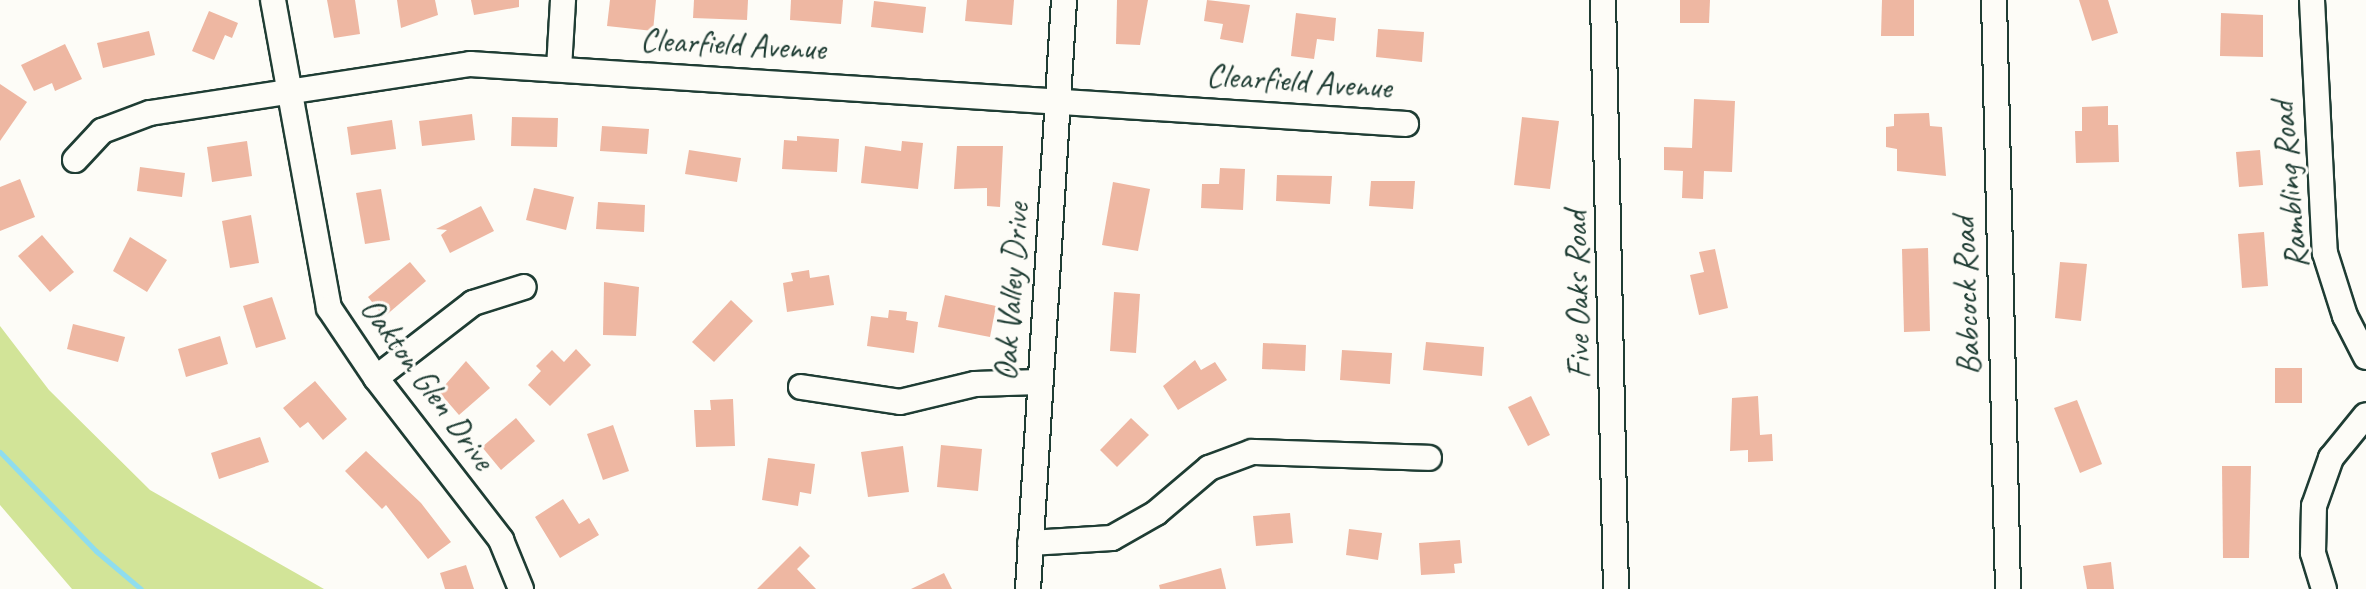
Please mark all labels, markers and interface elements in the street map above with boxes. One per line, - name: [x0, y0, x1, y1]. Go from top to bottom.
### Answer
- street label: Clearfield Avenue: [639, 20, 827, 70]
- street label: Clearfield Avenue: [1205, 56, 1393, 108]
- street label: Rambling Road: [2263, 100, 2317, 270]
- street label: Oak Valley Drive: [986, 201, 1038, 383]
- street label: Five Oaks Road: [1557, 210, 1599, 380]
- street label: Babcock Road: [1944, 217, 1990, 375]
- street label: Oakton Glen Drive: [351, 290, 503, 478]

